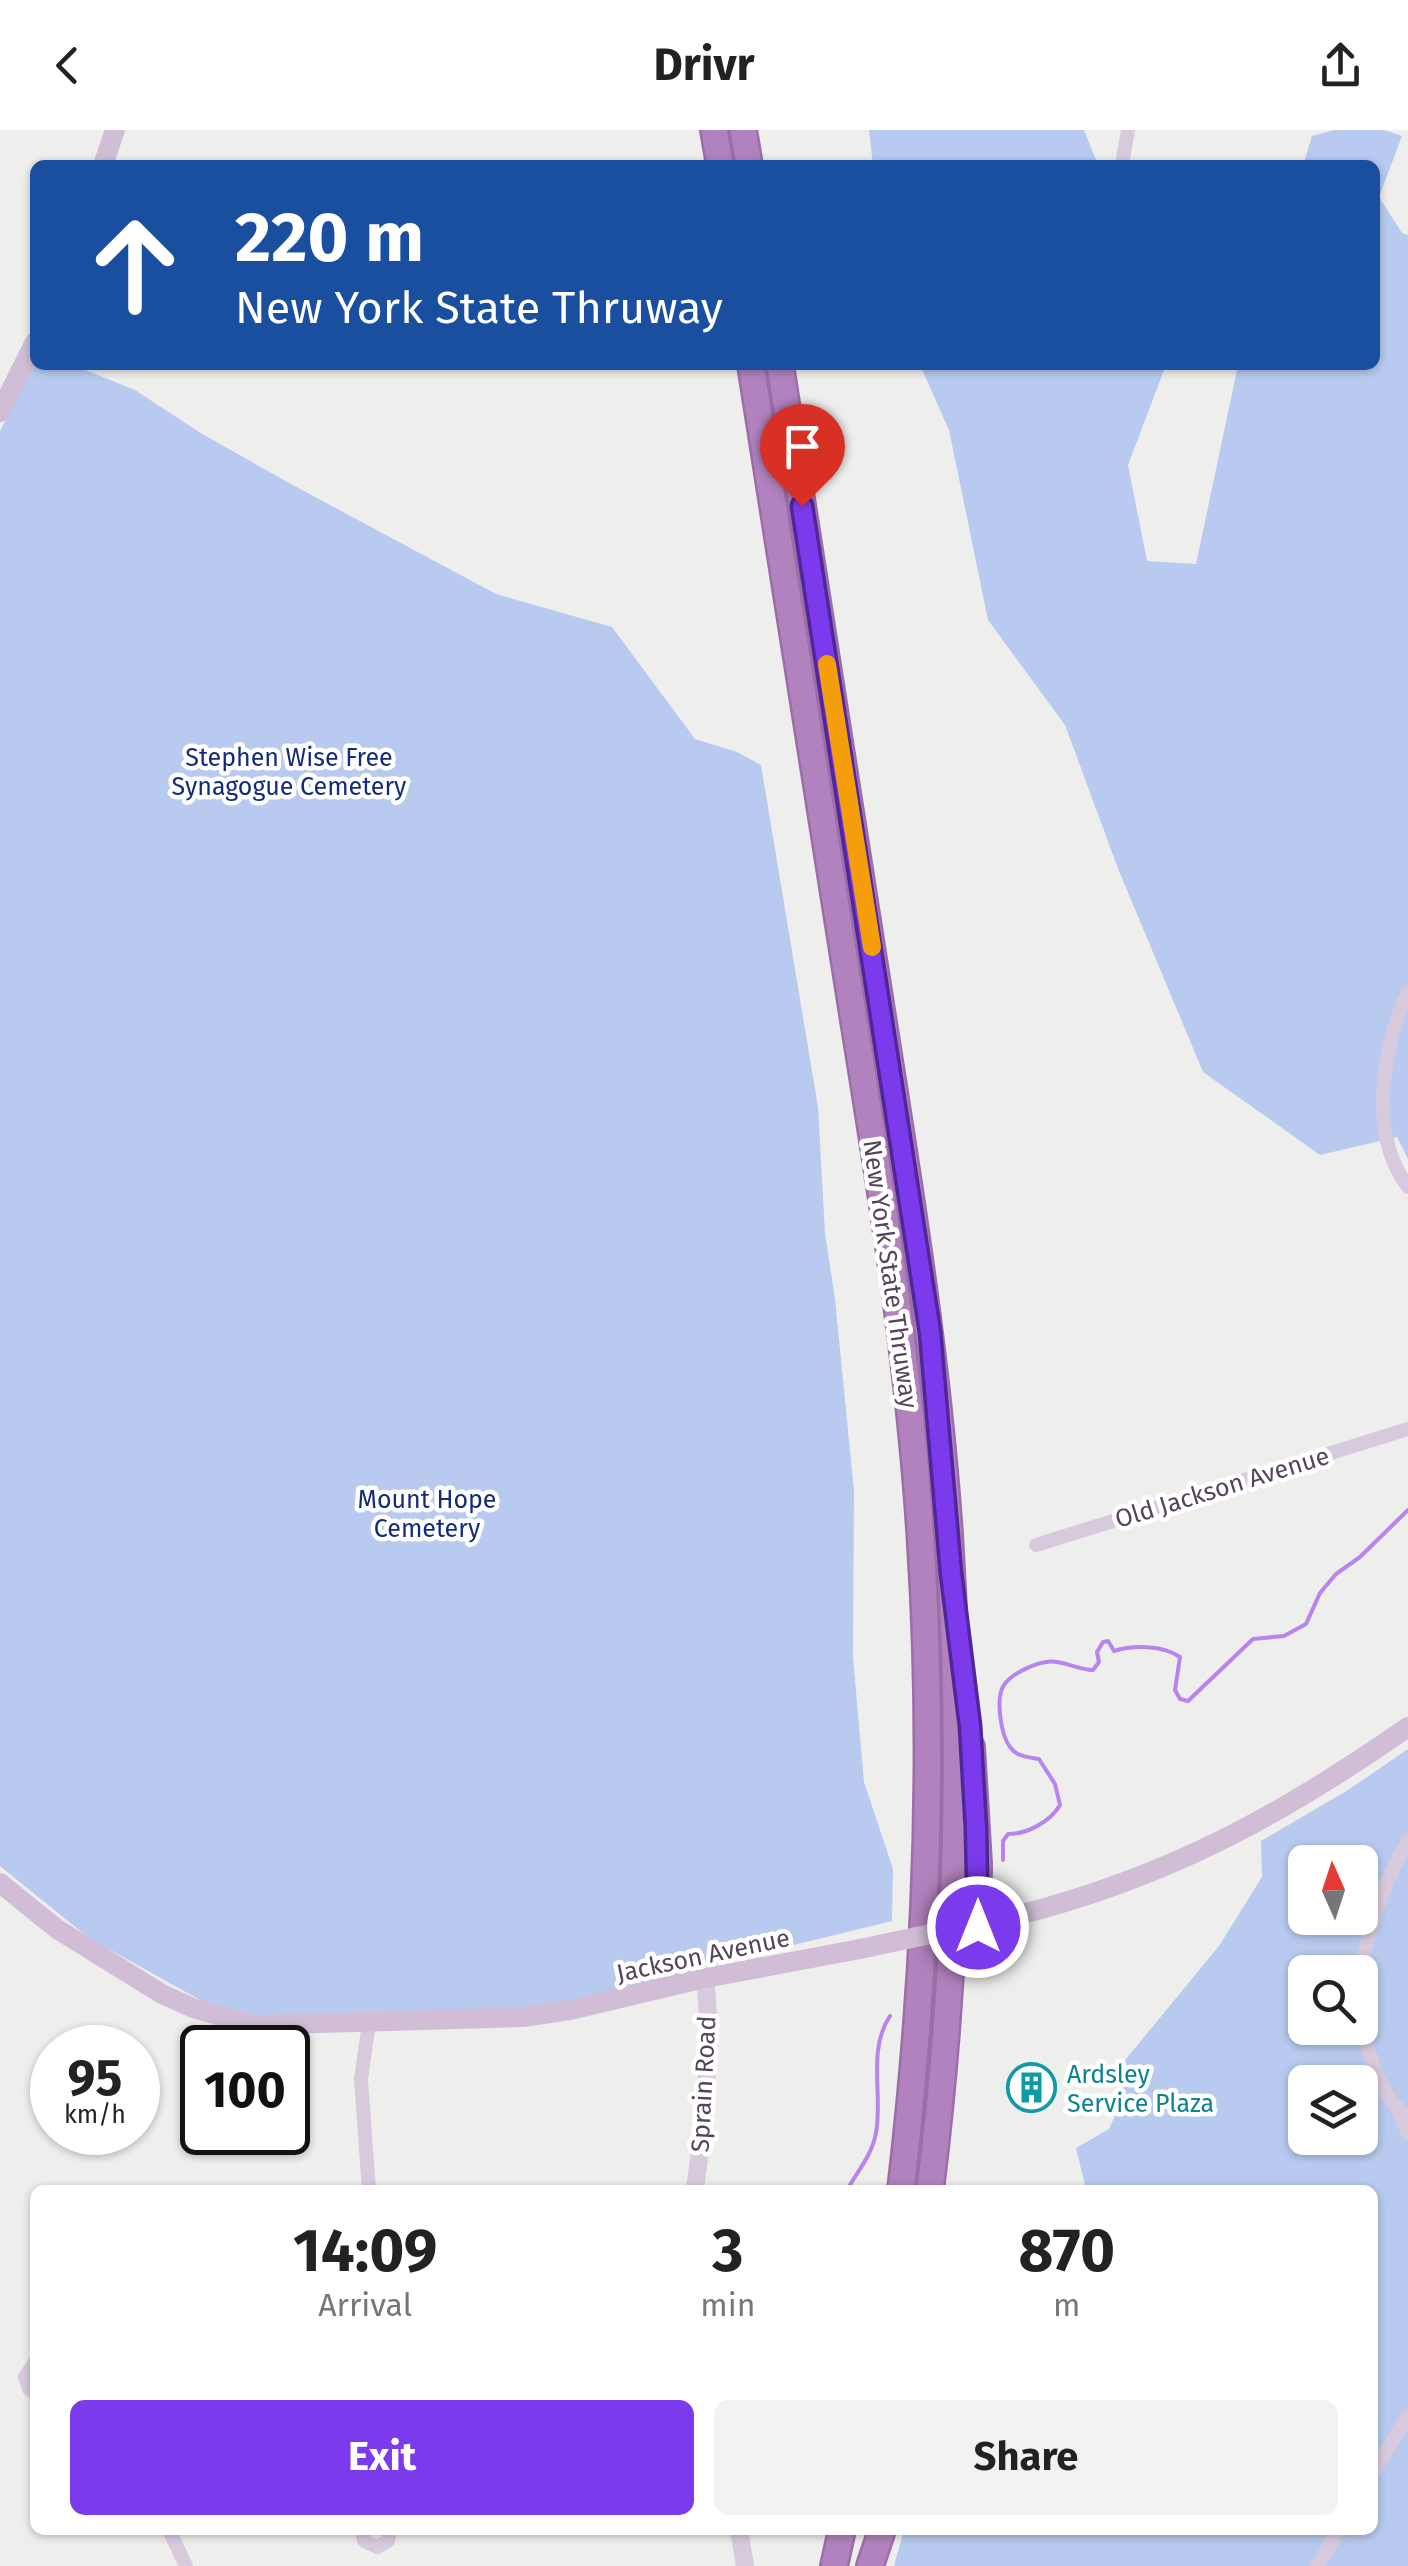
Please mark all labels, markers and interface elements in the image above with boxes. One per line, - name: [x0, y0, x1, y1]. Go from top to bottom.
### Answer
- icon: back: [40, 38, 95, 93]
- text: Drivr: [653, 38, 755, 92]
- icon: share: [1313, 38, 1368, 93]
- text: 220 m: [235, 196, 424, 280]
- icon: ahead: [70, 200, 200, 330]
- text: New York State Thruway: [235, 281, 723, 335]
- pin: [760, 404, 845, 507]
- icon: arrive: [775, 419, 830, 474]
- park label: Stephen Wise Free Synagogue Cemetery: [172, 743, 407, 802]
- street label: New York State Thruway: [856, 1138, 924, 1411]
- street label: Old Jackson Avenue: [1112, 1441, 1333, 1535]
- park label: Mount Hope Cemetery: [358, 1485, 496, 1544]
- north arrow: [1288, 1845, 1378, 1935]
- map controls: [1288, 1845, 1378, 2155]
- position arrow: [926, 1875, 1030, 1979]
- street label: Jackson Avenue: [614, 1923, 793, 1989]
- button: search: [1288, 1955, 1378, 2045]
- street label: Sprain Road: [685, 2015, 723, 2153]
- speed limit sign: 100: [180, 2025, 310, 2155]
- text: 95: [68, 2048, 122, 2108]
- place label: Ardsley Service Plaza: [1067, 2060, 1214, 2119]
- building icon: Ardsley Service Plaza: [1006, 2062, 1058, 2114]
- button: layers: [1288, 2065, 1378, 2155]
- text: km/h: [64, 2100, 126, 2130]
- text: 14:09: [293, 2215, 437, 2287]
- text: 3: [712, 2215, 743, 2287]
- text: 870: [1019, 2215, 1115, 2287]
- text: Arrival: [318, 2286, 412, 2324]
- text: min: [700, 2286, 755, 2324]
- text: m: [1053, 2286, 1080, 2324]
- button: Exit: [70, 2400, 694, 2515]
- button: Share: [714, 2400, 1338, 2515]

